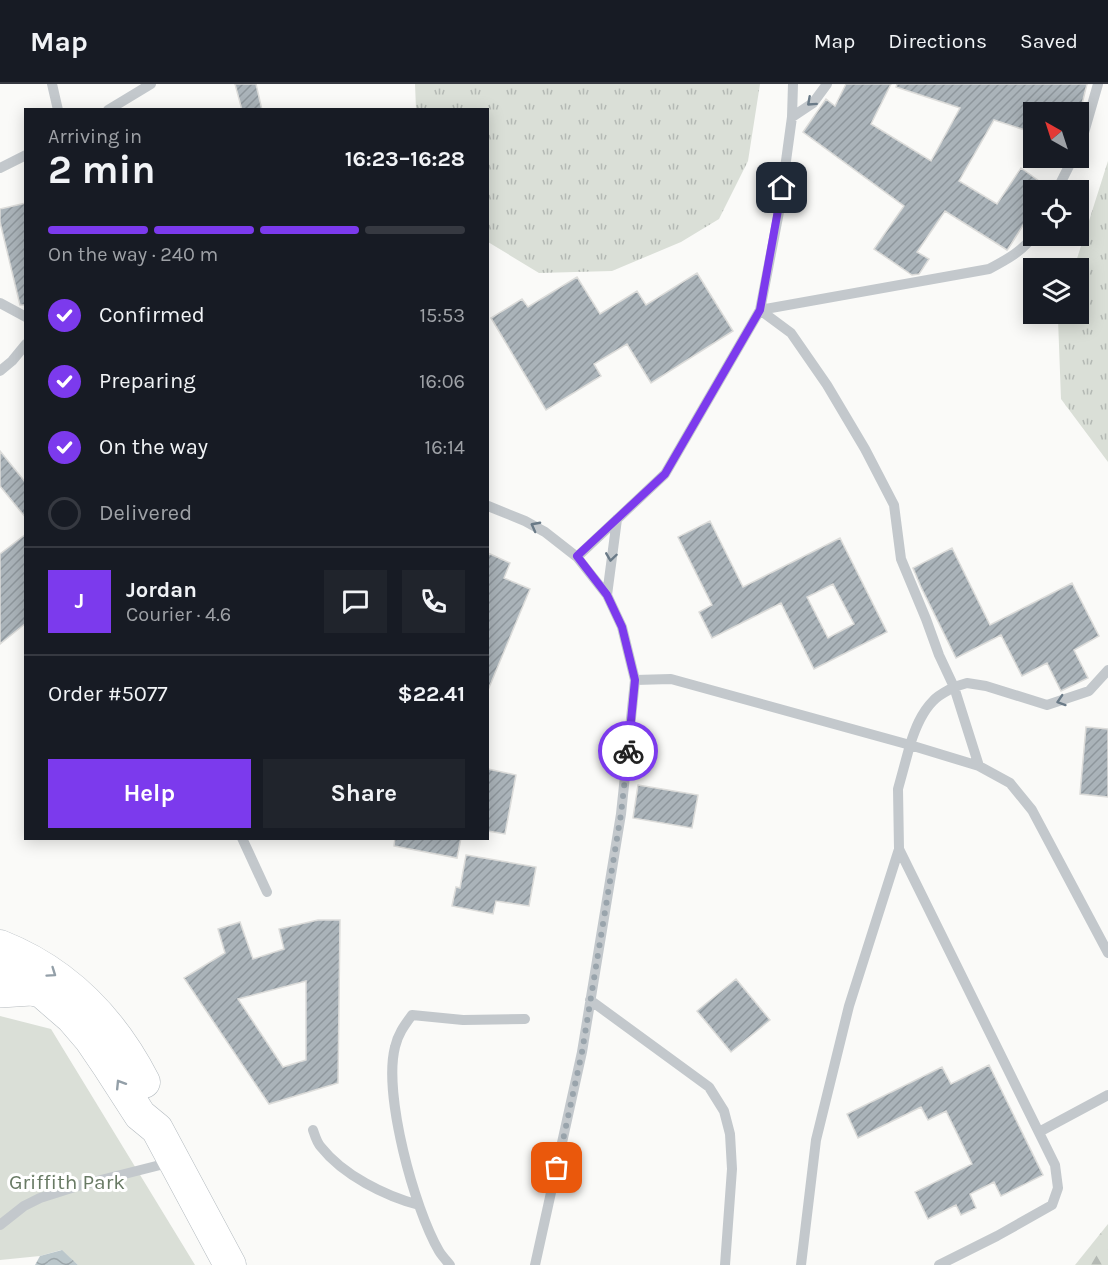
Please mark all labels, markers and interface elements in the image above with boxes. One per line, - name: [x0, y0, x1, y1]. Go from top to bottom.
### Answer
- text: Map: [30, 25, 88, 58]
- text: Map: [814, 29, 855, 53]
- text: Directions: [888, 29, 987, 53]
- text: Saved: [1020, 29, 1078, 53]
- one-way arrow: [807, 95, 818, 106]
- north arrow: [1023, 102, 1089, 168]
- map controls: [1023, 102, 1089, 324]
- text: Arriving in: [48, 125, 142, 148]
- text: 16:23–16:28: [345, 146, 465, 172]
- text: 2 min: [48, 147, 156, 193]
- pin: [756, 162, 807, 213]
- icon: home: [765, 171, 798, 204]
- button: locate: [1023, 180, 1089, 246]
- text: On the way · 240 m: [48, 243, 218, 266]
- button: layers: [1023, 258, 1089, 324]
- icon: check: [48, 299, 81, 332]
- text: Confirmed: [99, 302, 205, 328]
- text: 15:53: [419, 304, 465, 327]
- icon: check: [48, 365, 81, 398]
- text: Preparing: [99, 368, 196, 394]
- text: 16:06: [419, 370, 465, 393]
- icon: check: [48, 431, 81, 464]
- text: On the way: [99, 434, 208, 460]
- text: 16:14: [425, 436, 465, 459]
- text: Delivered: [99, 500, 192, 526]
- one-way arrow: [530, 522, 541, 534]
- one-way arrow: [606, 552, 618, 561]
- button: chat: [324, 570, 387, 633]
- button: phone: [402, 570, 465, 633]
- text: Jordan: [126, 577, 197, 603]
- text: J: [75, 588, 84, 614]
- text: Courier · 4.6: [126, 603, 231, 626]
- text: Order #5077: [48, 681, 168, 707]
- text: $22.41: [398, 681, 465, 707]
- one-way arrow: [1056, 693, 1067, 706]
- courier: [598, 721, 658, 781]
- icon: bike: [612, 735, 645, 768]
- button: Help: [48, 759, 251, 828]
- button: Share: [263, 759, 465, 828]
- one-way arrow: [45, 966, 56, 977]
- one-way arrow: [116, 1080, 128, 1090]
- pin: [531, 1142, 582, 1193]
- icon: bag: [540, 1151, 573, 1184]
- park label: Griffith Park: [9, 1170, 125, 1194]

